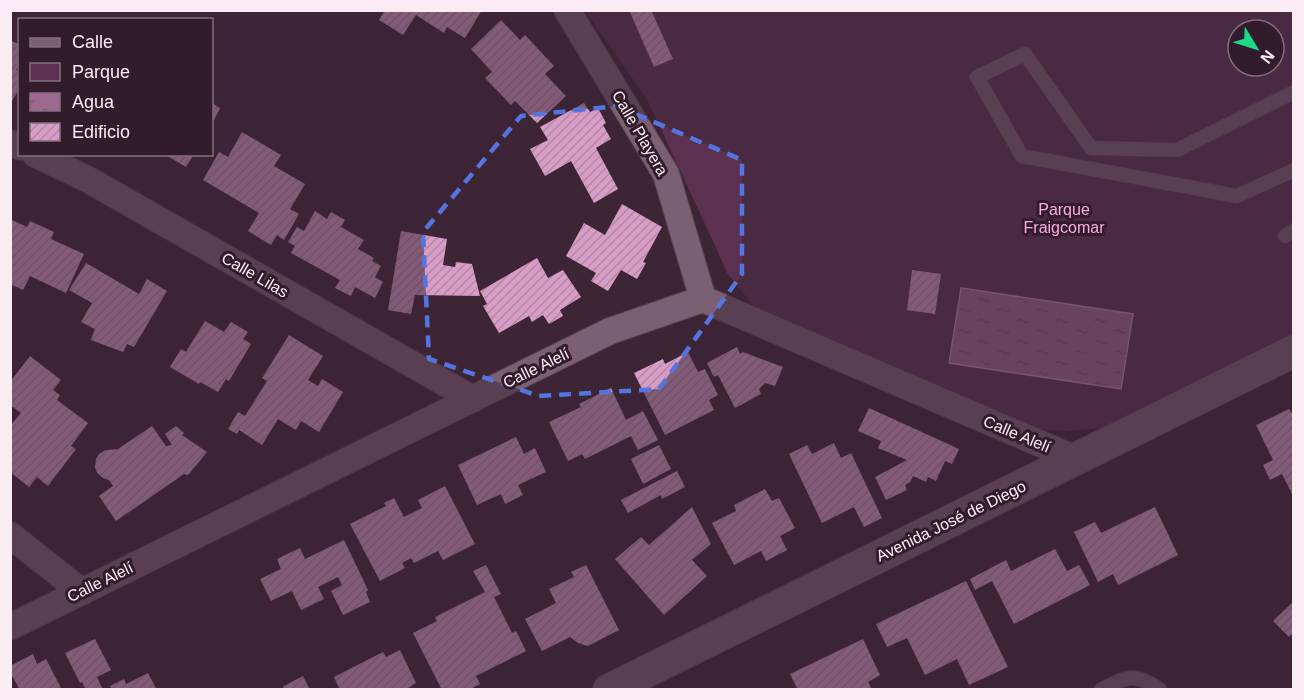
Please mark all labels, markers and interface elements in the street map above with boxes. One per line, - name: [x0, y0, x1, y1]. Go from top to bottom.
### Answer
- legend: [18, 18, 213, 156]
- north arrow: [1226, 18, 1286, 78]
- text: Calle: [72, 32, 113, 52]
- text: N: [1257, 47, 1278, 67]
- text: Parque: [72, 62, 130, 82]
- street label: Calle Playera: [609, 88, 671, 179]
- text: Agua: [72, 92, 115, 112]
- text: Edificio: [72, 122, 130, 142]
- park label: Parque Fraigcomar: [1024, 201, 1105, 236]
- street label: Calle Lilas: [219, 249, 291, 301]
- street label: Calle Alelí: [500, 345, 572, 391]
- street label: Calle Alelí: [981, 412, 1054, 456]
- street label: Avenida José de Diego: [873, 477, 1029, 565]
- street label: Calle Alelí: [64, 559, 136, 605]

